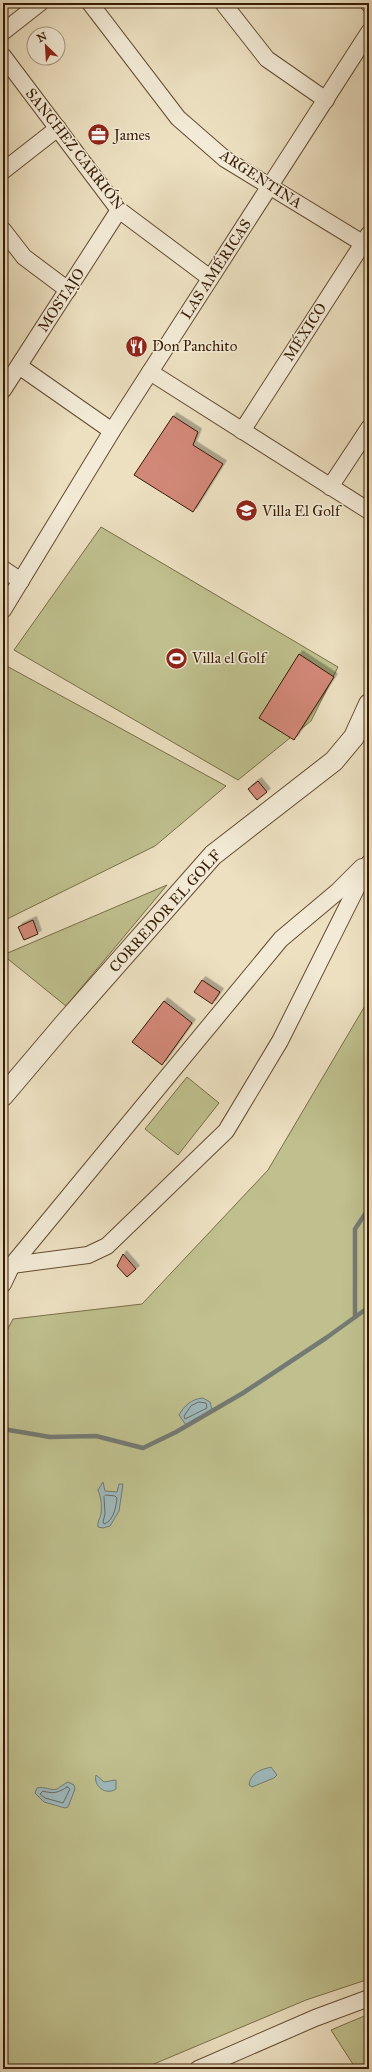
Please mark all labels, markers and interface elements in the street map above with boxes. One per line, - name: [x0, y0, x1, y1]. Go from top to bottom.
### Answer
- north arrow: [26, 26, 66, 66]
- text: N: [35, 29, 50, 45]
- street label: SANCHEZ CARRIÓN: [22, 84, 129, 214]
- office icon: James: [86, 122, 112, 148]
- place label: James: [112, 126, 150, 145]
- street label: ARGENTINA: [216, 145, 305, 212]
- street label: LAS AMÉRICAS: [176, 215, 255, 322]
- street label: MOSTAJO: [34, 265, 89, 336]
- street label: MÉXICO: [279, 299, 330, 364]
- restaurant icon: Don Panchito: [123, 333, 149, 359]
- place label: Don Panchito: [152, 337, 238, 355]
- school or university icon: Villa El Golf: [233, 498, 259, 524]
- place label: Villa El Golf: [261, 502, 343, 520]
- sports icon: Villa el Golf: [163, 645, 189, 671]
- place label: Villa el Golf: [191, 649, 268, 667]
- street label: CORREDOR EL GOLF: [105, 846, 225, 976]

